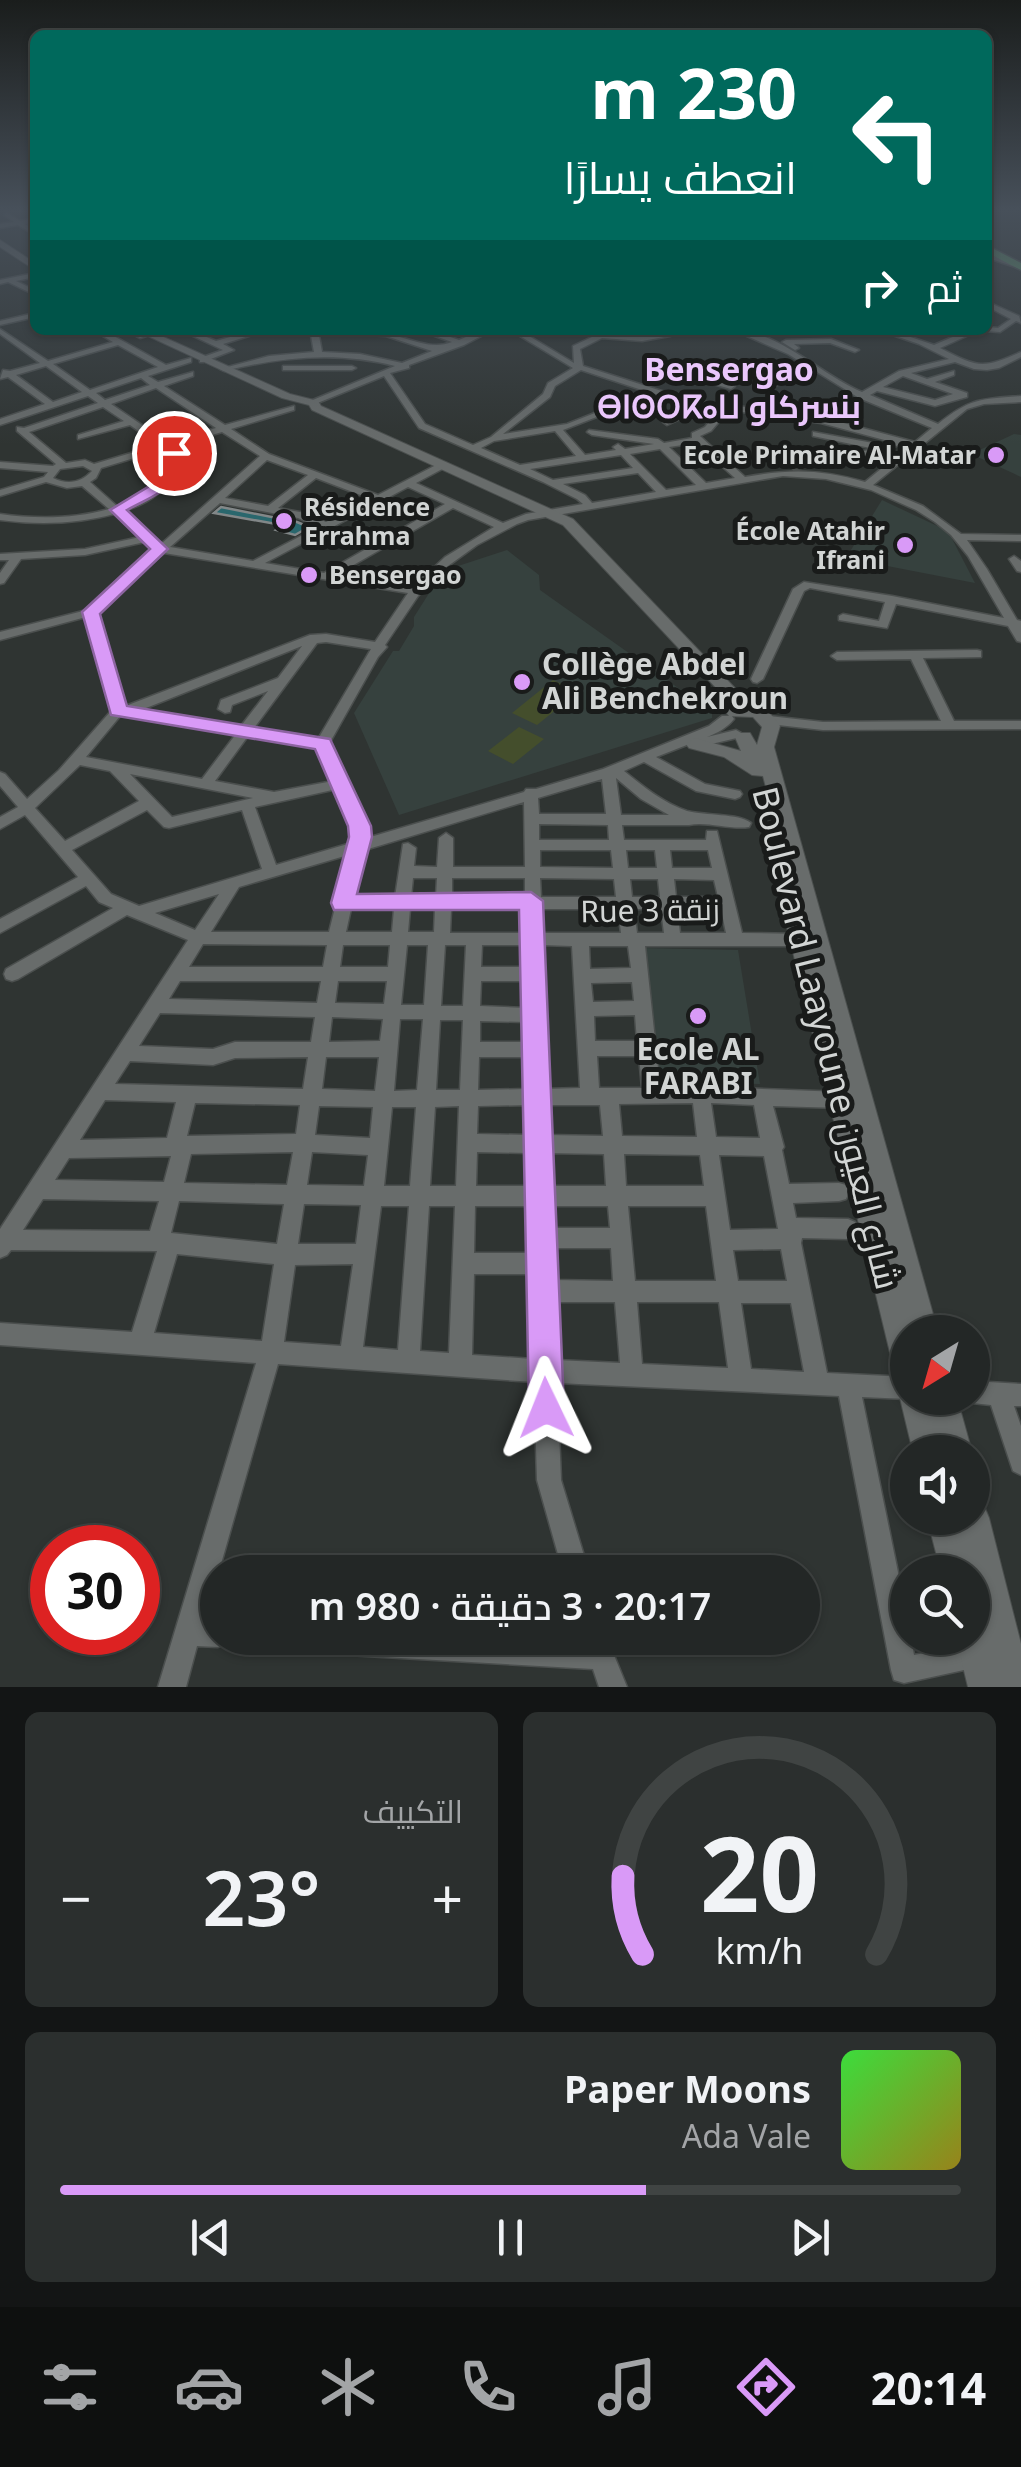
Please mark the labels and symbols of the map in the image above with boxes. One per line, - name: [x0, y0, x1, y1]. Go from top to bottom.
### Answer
- district label: Bensergao ⴱⵏⵙⵔⴽⴰⵡ بنسركاو: [597, 347, 861, 427]
- pin: [132, 411, 217, 496]
- place label: Ecole Primaire Al-Matar: [683, 437, 976, 471]
- marker: Ecole Primaire Al-Matar: [985, 444, 1007, 466]
- place label: Résidence Errahma: [304, 489, 430, 552]
- marker: Résidence Errahma: [273, 510, 295, 532]
- place label: École Atahir Ifrani: [736, 513, 885, 576]
- marker: École Atahir Ifrani: [894, 534, 916, 556]
- place label: Bensergao: [329, 557, 462, 591]
- marker: Bensergao: [298, 564, 320, 586]
- place label: Collège Abdel Ali Benchekroun: [542, 643, 788, 718]
- marker: Collège Abdel Ali Benchekroun: [511, 671, 533, 693]
- street label: Boulevard Laayoune شارع العيون: [741, 782, 913, 1294]
- street label: Rue 3 زنقة: [580, 888, 720, 931]
- marker: Ecole AL FARABI: [687, 1005, 709, 1027]
- place label: Ecole AL FARABI: [636, 1028, 760, 1103]
- north arrow: [890, 1315, 990, 1415]
- position arrow: [494, 1356, 598, 1460]
- speed limit sign: 30: [30, 1525, 160, 1655]

